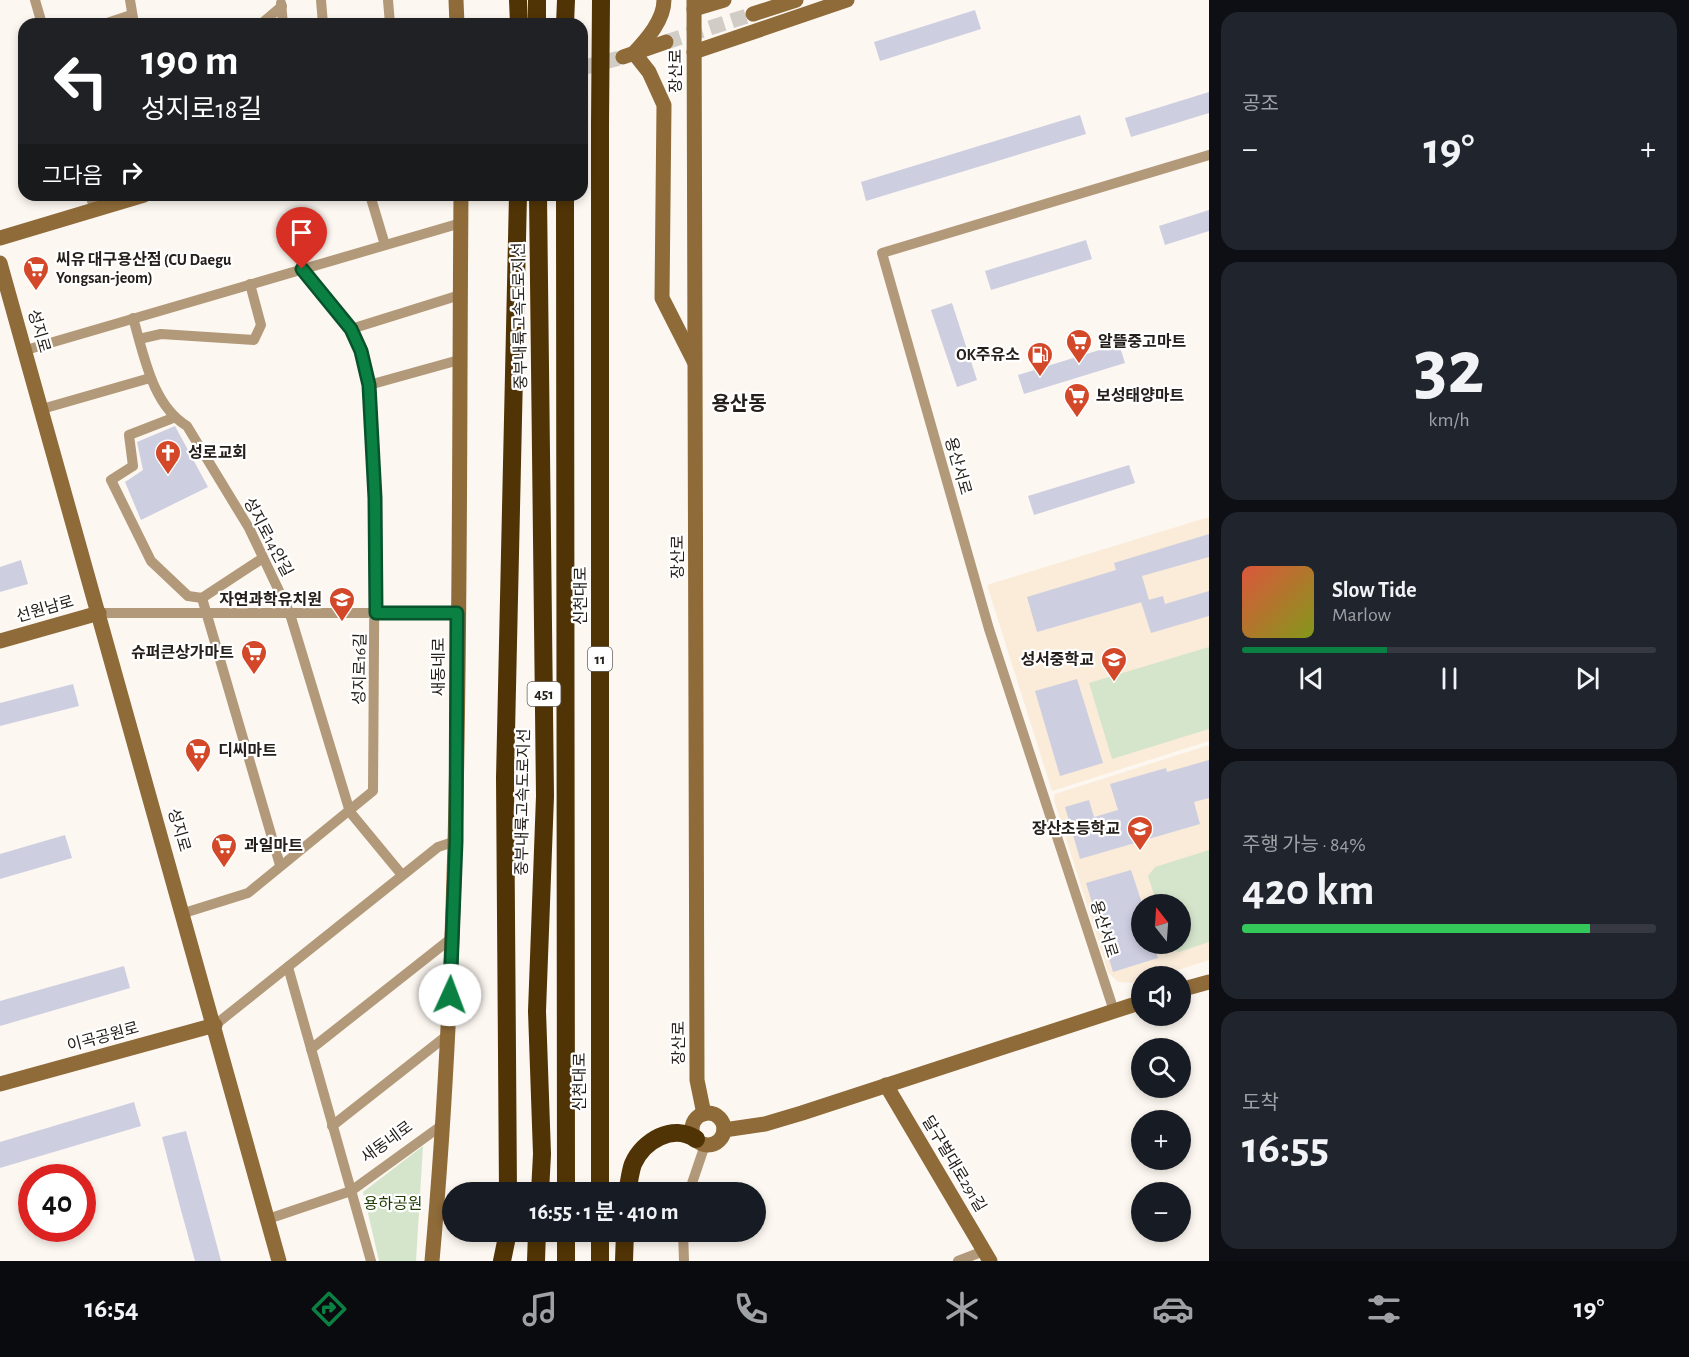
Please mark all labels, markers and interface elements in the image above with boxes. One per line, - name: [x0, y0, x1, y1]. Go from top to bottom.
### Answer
- text: 190 m: [141, 40, 239, 82]
- icon: left: [42, 42, 120, 120]
- street label: 장산로: [668, 49, 684, 93]
- text: 공조: [1242, 94, 1279, 114]
- text: 성지로18길: [141, 96, 262, 123]
- text: 19°: [1423, 127, 1475, 172]
- text: −: [1242, 133, 1258, 166]
- text: +: [1640, 133, 1656, 166]
- icon: right: [115, 156, 148, 189]
- text: 그다음: [42, 165, 103, 187]
- pin: [276, 207, 327, 269]
- icon: arrive: [285, 216, 318, 249]
- street label: 중부내륙고속도로지선: [511, 242, 529, 390]
- place label: 씨유 대구용산점 (CU Daegu Yongsan-jeom): [56, 251, 232, 287]
- supermarket icon: 씨유 대구용산점 (CU Daegu Yongsan-jeom): [21, 254, 51, 292]
- street label: 성지로: [25, 308, 53, 355]
- supermarket icon: 알뜰중고마트: [1064, 327, 1094, 365]
- text: 32: [1414, 330, 1484, 408]
- place label: 알뜰중고마트: [1098, 333, 1187, 350]
- fuel station icon: OK주유소: [1025, 340, 1055, 378]
- place label: OK주유소: [956, 347, 1020, 363]
- supermarket icon: 보성태양마트: [1062, 381, 1092, 419]
- place label: 보성태양마트: [1096, 387, 1185, 404]
- district label: 용산동: [711, 393, 767, 414]
- text: km/h: [1428, 410, 1470, 430]
- street label: 용산서로: [942, 435, 974, 497]
- church icon: 성로교회: [153, 438, 183, 476]
- place label: 성로교회: [188, 444, 247, 461]
- street label: 성지로14안길: [241, 495, 295, 579]
- street label: 장산로: [670, 535, 686, 579]
- street label: 신천대로: [572, 566, 589, 625]
- text: Slow Tide: [1332, 579, 1417, 601]
- school or university icon: 자연과학유치원: [327, 585, 357, 623]
- place label: 자연과학유치원: [219, 590, 322, 608]
- street label: 선원남로: [14, 593, 76, 625]
- text: Marlow: [1332, 605, 1391, 625]
- street label: 성지로16길: [351, 633, 369, 705]
- street label: 새동네로: [431, 637, 447, 696]
- supermarket icon: 슈퍼큰상가마트: [239, 638, 269, 676]
- place label: 슈퍼큰상가마트: [131, 644, 234, 661]
- school or university icon: 성서중학교: [1099, 645, 1129, 683]
- road number: 11: [588, 647, 612, 671]
- place label: 성서중학교: [1020, 650, 1094, 668]
- icon: previous: [1295, 662, 1328, 695]
- icon: pause: [1433, 662, 1466, 695]
- icon: next: [1571, 662, 1604, 695]
- road number: 451: [528, 682, 560, 706]
- street label: 중부내륙고속도로지선: [514, 728, 532, 876]
- supermarket icon: 디씨마트: [183, 736, 213, 774]
- place label: 디씨마트: [218, 742, 277, 759]
- street label: 성지로: [165, 807, 193, 854]
- school or university icon: 장산초등학교: [1125, 814, 1155, 852]
- place label: 장산초등학교: [1032, 819, 1120, 837]
- supermarket icon: 과일마트: [209, 831, 239, 869]
- text: 주행 가능 · 84%: [1242, 835, 1366, 855]
- place label: 과일마트: [244, 837, 303, 854]
- text: 420 km: [1242, 868, 1375, 913]
- north arrow: [1131, 894, 1191, 954]
- map controls: [1131, 894, 1191, 1242]
- street label: 용산서로: [1088, 899, 1120, 960]
- position arrow: [418, 963, 482, 1027]
- button: sound: [1131, 966, 1191, 1026]
- street label: 이곡공원로: [65, 1020, 141, 1054]
- street label: 장산로: [671, 1021, 687, 1065]
- button: search: [1131, 1038, 1191, 1098]
- street label: 신천대로: [571, 1052, 588, 1111]
- text: 도착: [1242, 1093, 1279, 1113]
- button: +: [1131, 1110, 1191, 1170]
- street label: 달구벌대로291길: [919, 1113, 989, 1215]
- street label: 새동네로: [358, 1118, 416, 1166]
- text: 16:55: [1242, 1126, 1329, 1171]
- speed limit sign: 40: [18, 1164, 96, 1242]
- button: −: [1131, 1182, 1191, 1242]
- park label: 용하공원: [364, 1196, 422, 1212]
- text: 16:55 · 1 분 · 410 m: [530, 1201, 678, 1223]
- icon: directions: [308, 1288, 350, 1330]
- icon: music: [519, 1288, 561, 1330]
- icon: phone: [730, 1288, 772, 1330]
- icon: climate: [941, 1288, 983, 1330]
- icon: car: [1152, 1288, 1194, 1330]
- icon: filters: [1363, 1288, 1405, 1330]
- text: 16:54: [85, 1295, 139, 1322]
- text: 19°: [1574, 1295, 1604, 1322]

